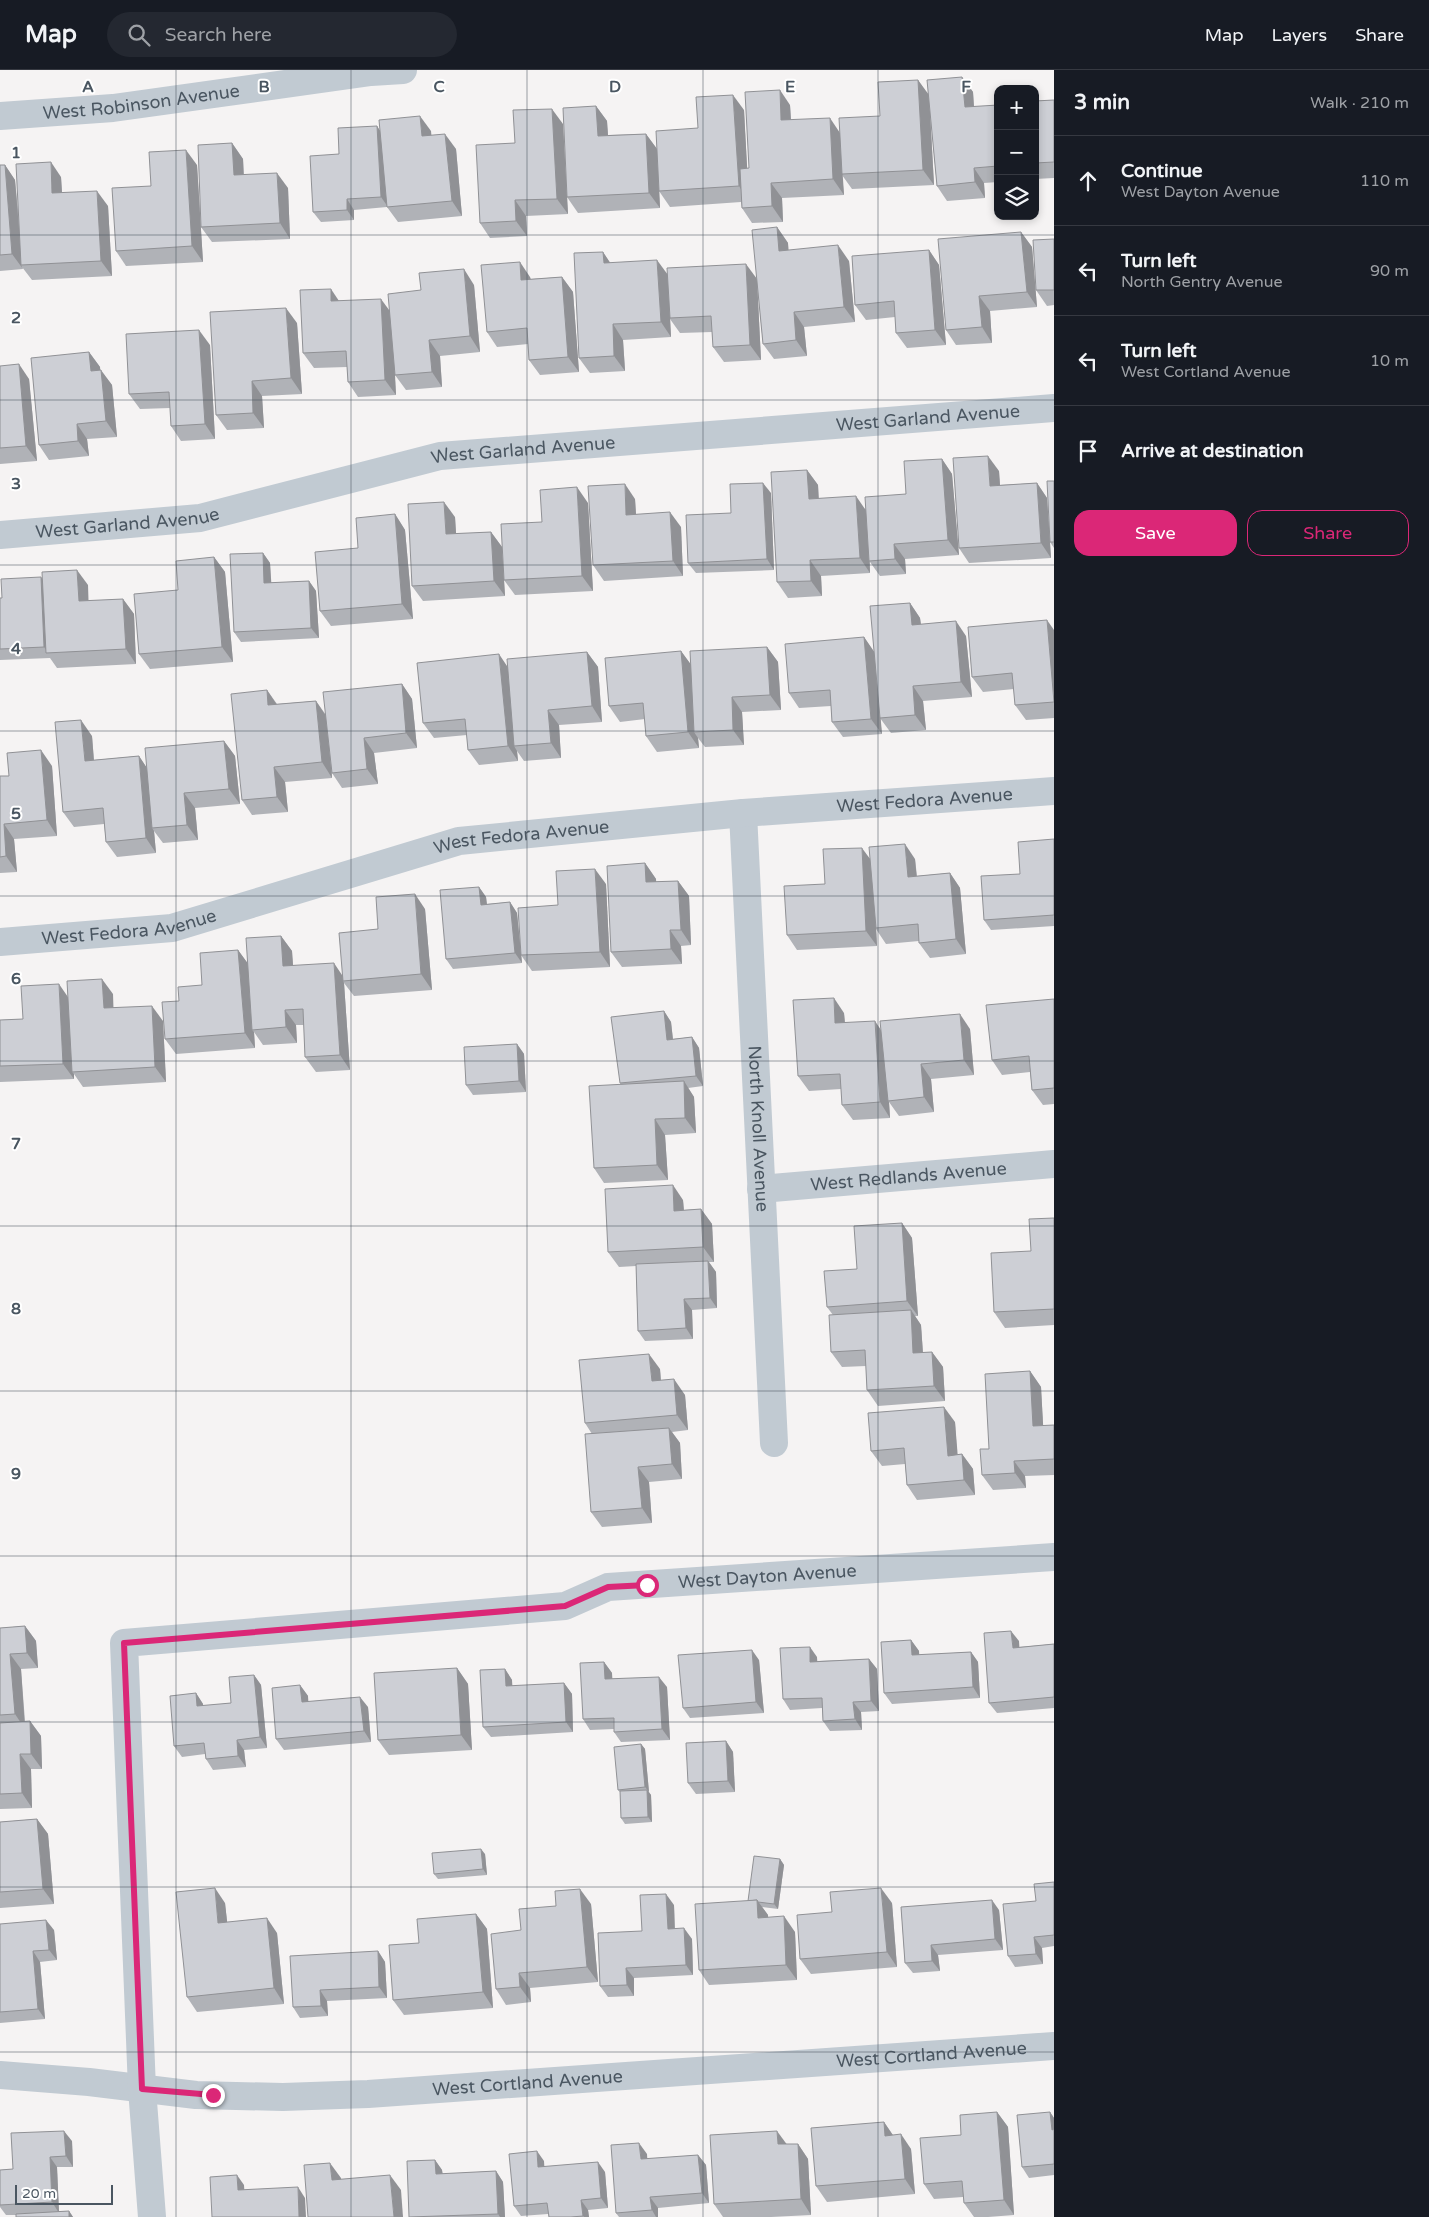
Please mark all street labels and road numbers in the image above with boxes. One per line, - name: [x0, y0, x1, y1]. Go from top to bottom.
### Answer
- street label: West Robinson Avenue: [42, 79, 242, 125]
- street label: West Garland Avenue: [835, 400, 1021, 436]
- street label: West Garland Avenue: [429, 431, 616, 469]
- street label: West Garland Avenue: [35, 502, 222, 543]
- street label: West Fedora Avenue: [836, 783, 1014, 817]
- street label: West Fedora Avenue: [431, 815, 610, 859]
- street label: West Fedora Avenue: [41, 904, 219, 950]
- street label: North Knoll Avenue: [743, 1045, 774, 1212]
- street label: West Redlands Avenue: [809, 1157, 1007, 1196]
- street label: West Dayton Avenue: [677, 1559, 857, 1593]
- street label: West Cortland Avenue: [836, 2037, 1027, 2072]
- street label: West Cortland Avenue: [432, 2065, 623, 2100]

